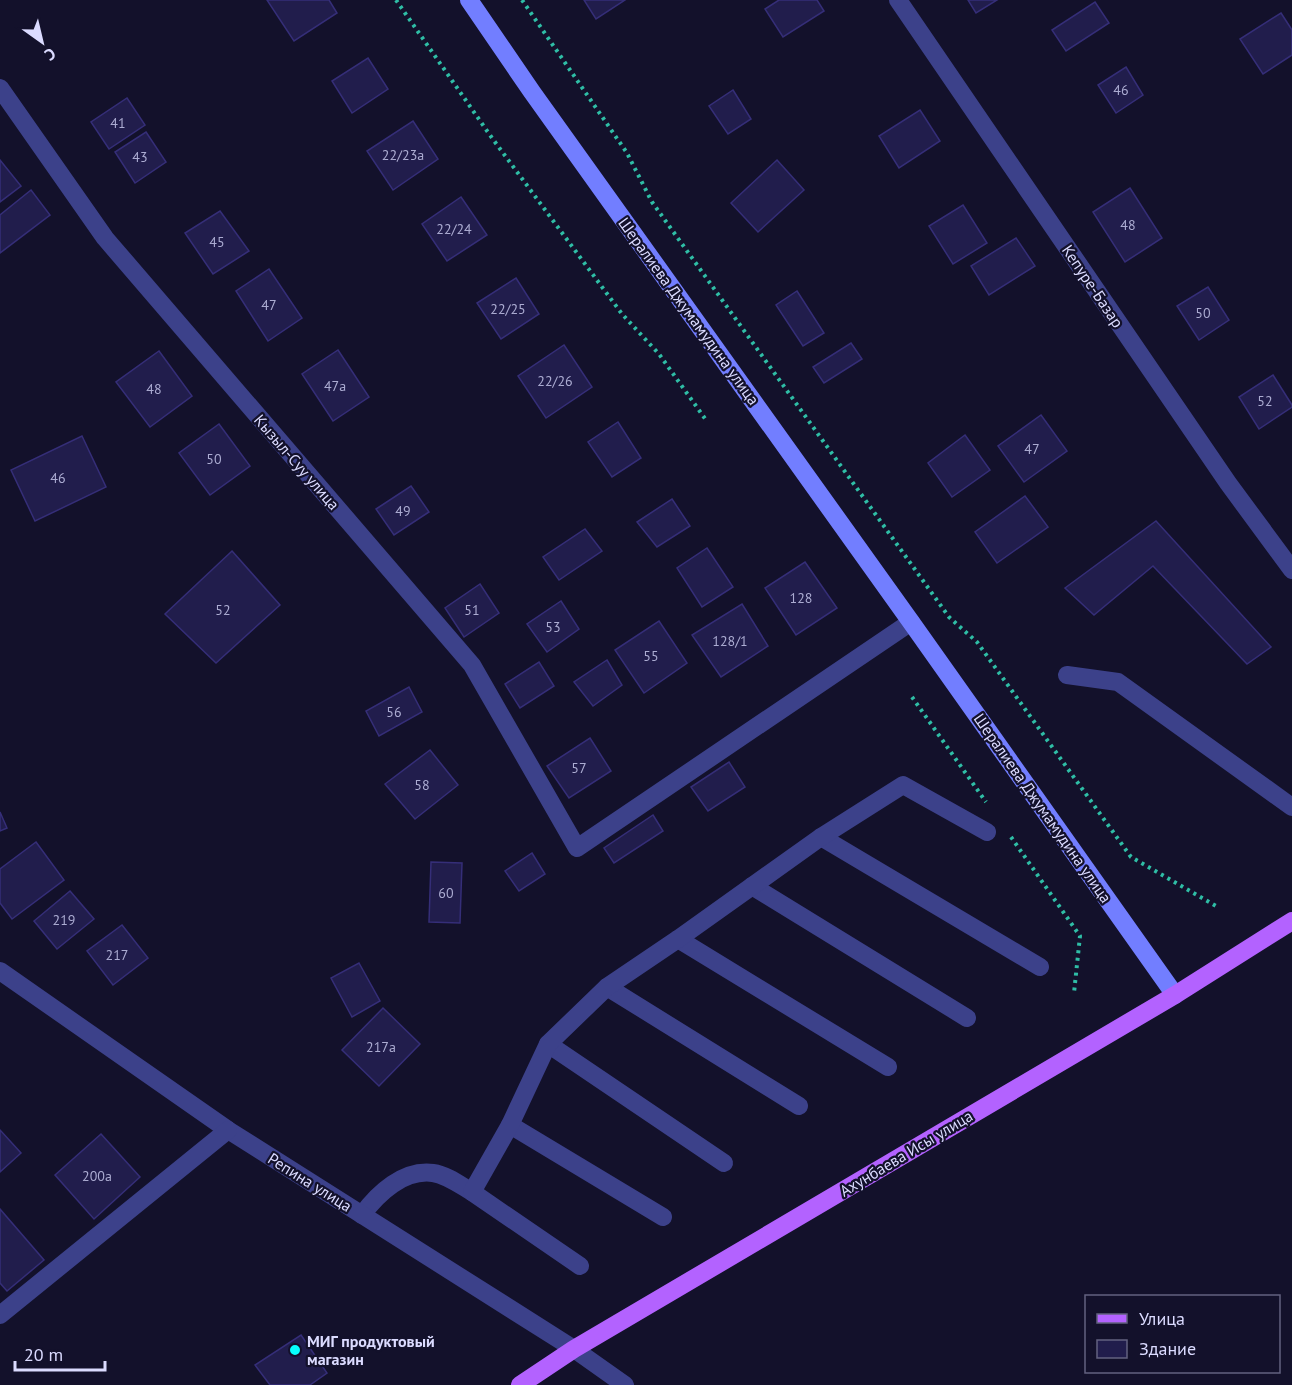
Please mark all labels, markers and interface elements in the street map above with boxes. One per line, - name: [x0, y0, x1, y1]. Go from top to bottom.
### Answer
- north arrow: [12, 12, 72, 72]
- text: С: [41, 44, 60, 65]
- house number: 46: [1113, 81, 1129, 99]
- house number: 41: [110, 114, 126, 132]
- house number: 22/23а: [382, 146, 424, 164]
- house number: 43: [132, 148, 148, 166]
- street label: Шералиева Джумамудина улица: [614, 213, 764, 409]
- house number: 48: [1120, 216, 1136, 234]
- house number: 22/24: [436, 220, 472, 238]
- house number: 45: [209, 233, 225, 251]
- street label: Кепуре-Базар: [1058, 241, 1128, 331]
- house number: 47: [261, 296, 277, 314]
- house number: 22/25: [490, 300, 526, 318]
- house number: 50: [1195, 304, 1211, 322]
- house number: 22/26: [537, 372, 573, 390]
- house number: 47а: [324, 377, 346, 395]
- house number: 48: [146, 380, 162, 398]
- house number: 52: [1257, 392, 1273, 410]
- street label: Кызыл-Суу улица: [250, 410, 344, 514]
- house number: 47: [1024, 440, 1040, 458]
- house number: 50: [206, 450, 222, 468]
- house number: 46: [50, 469, 66, 487]
- house number: 49: [395, 502, 411, 520]
- house number: 128: [790, 589, 812, 607]
- house number: 52: [215, 601, 231, 619]
- house number: 51: [464, 601, 480, 619]
- house number: 53: [545, 618, 561, 636]
- house number: 128/1: [712, 632, 748, 650]
- house number: 55: [643, 647, 659, 665]
- house number: 56: [386, 703, 402, 721]
- street label: Шералиева Джумамудина улица: [970, 709, 1116, 907]
- house number: 57: [571, 759, 587, 777]
- house number: 58: [414, 776, 430, 794]
- house number: 60: [438, 884, 454, 902]
- house number: 219: [53, 911, 75, 929]
- house number: 217: [106, 946, 128, 964]
- house number: 217а: [366, 1038, 396, 1056]
- street label: Ахунбаева Исы улица: [836, 1105, 976, 1201]
- street label: Репина улица: [264, 1148, 356, 1216]
- house number: 200а: [82, 1167, 112, 1185]
- legend: [1085, 1295, 1280, 1373]
- text: Улица: [1139, 1307, 1185, 1330]
- place label: МИГ продуктовый магазин: [307, 1331, 435, 1369]
- scale bar: [15, 1334, 105, 1372]
- text: Здание: [1139, 1337, 1196, 1360]
- text: 20 m: [24, 1343, 63, 1366]
- marker: МИГ продуктовый магазин: [288, 1343, 302, 1357]

